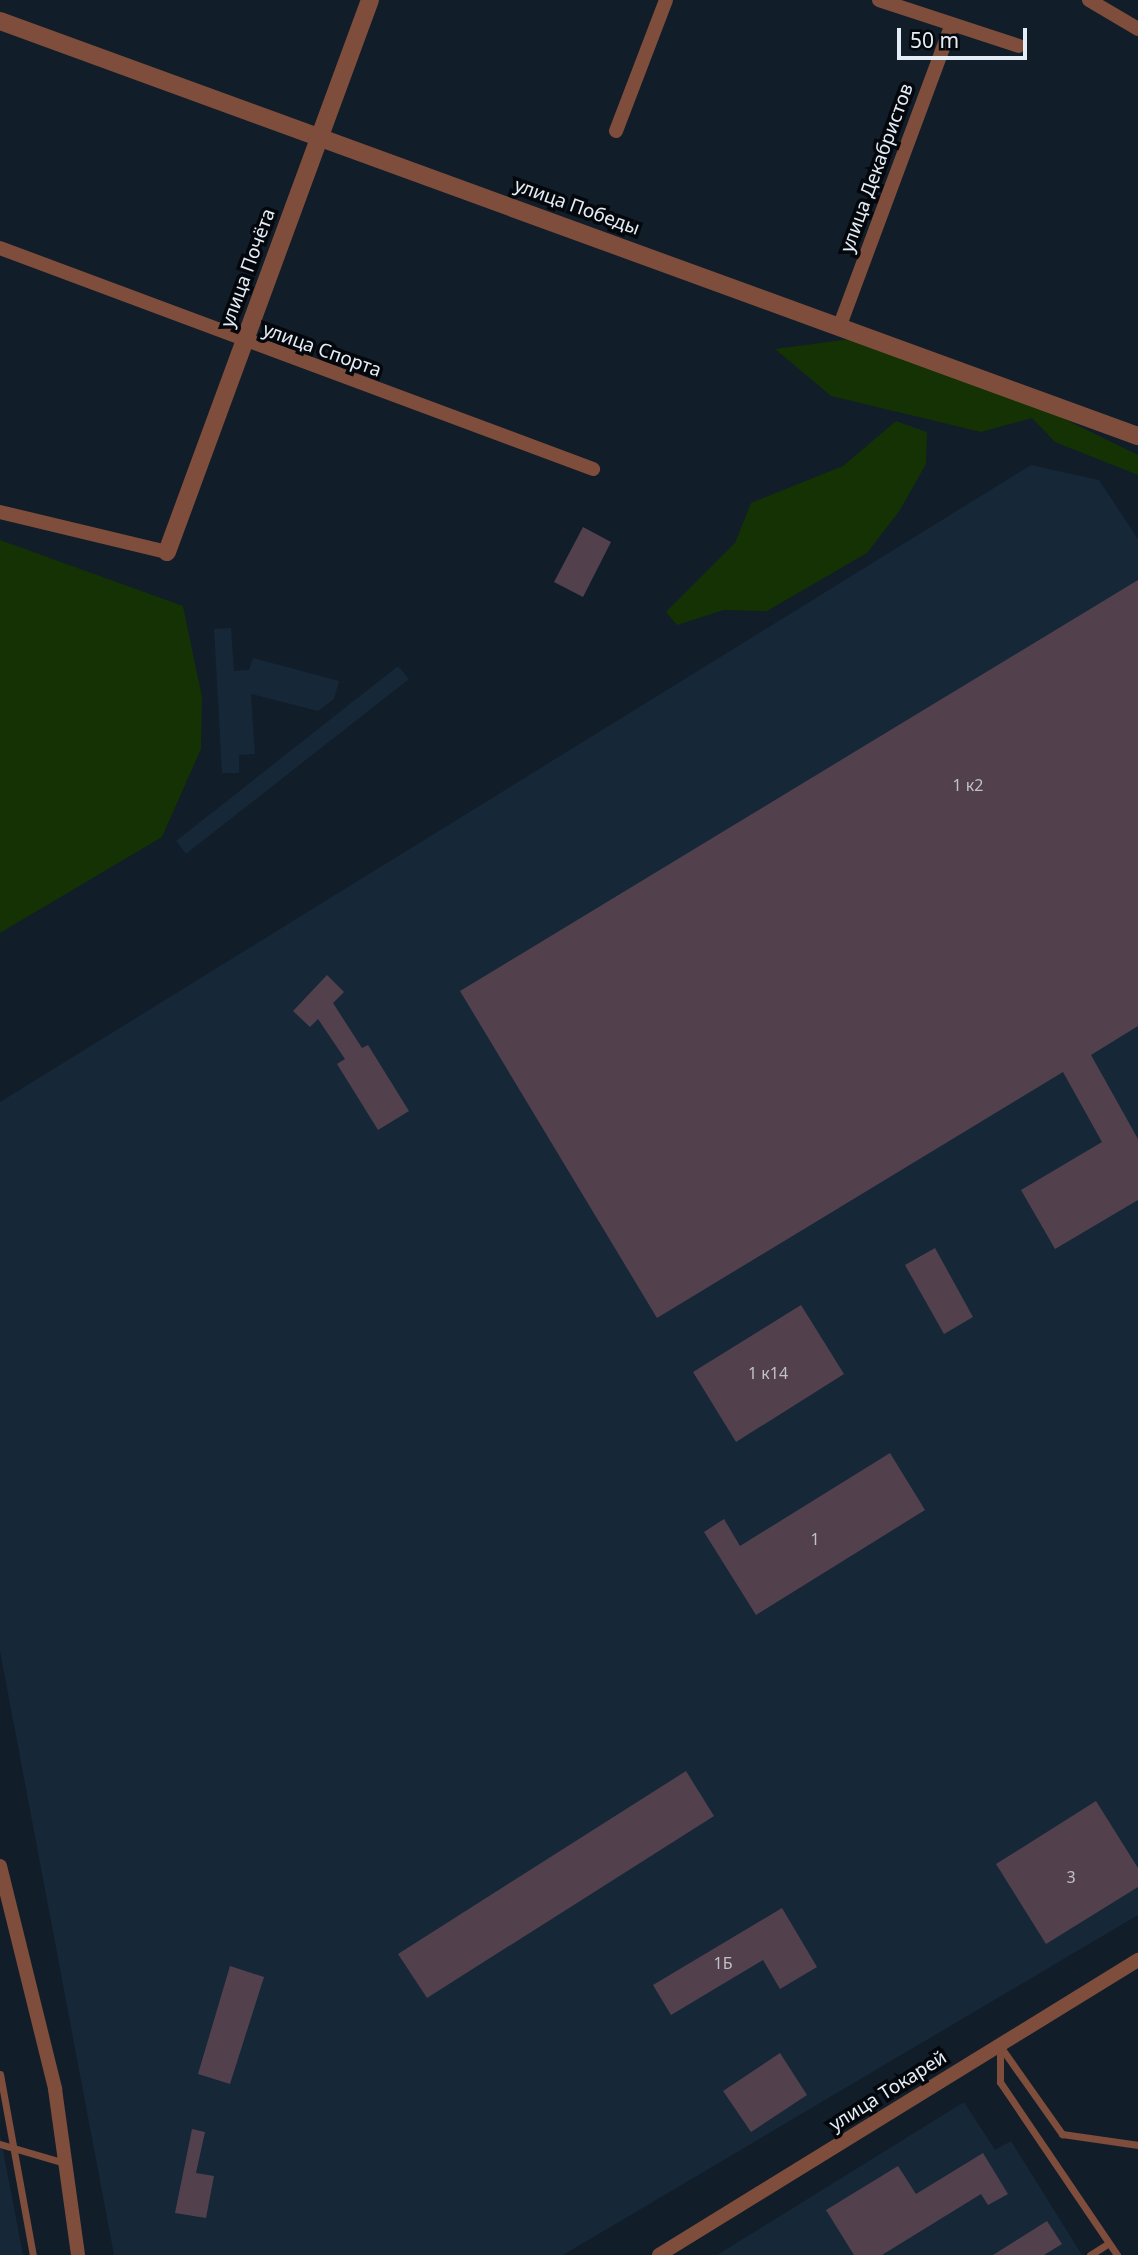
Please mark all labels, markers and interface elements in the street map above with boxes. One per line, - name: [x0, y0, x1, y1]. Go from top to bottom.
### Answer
- scale bar: [900, 14, 1030, 58]
- text: 50 m: [910, 26, 959, 54]
- street label: улица Декабристов: [836, 80, 918, 256]
- street label: улица Победы: [511, 174, 643, 240]
- street label: улица Почёта: [216, 206, 280, 330]
- street label: улица Спорта: [260, 318, 384, 382]
- house number: 1 к2: [953, 775, 983, 795]
- house number: 1 к14: [748, 1363, 788, 1383]
- house number: 1: [810, 1529, 820, 1549]
- house number: 3: [1066, 1867, 1076, 1887]
- house number: 1Б: [714, 1953, 732, 1973]
- street label: улица Токарей: [825, 2046, 951, 2136]

